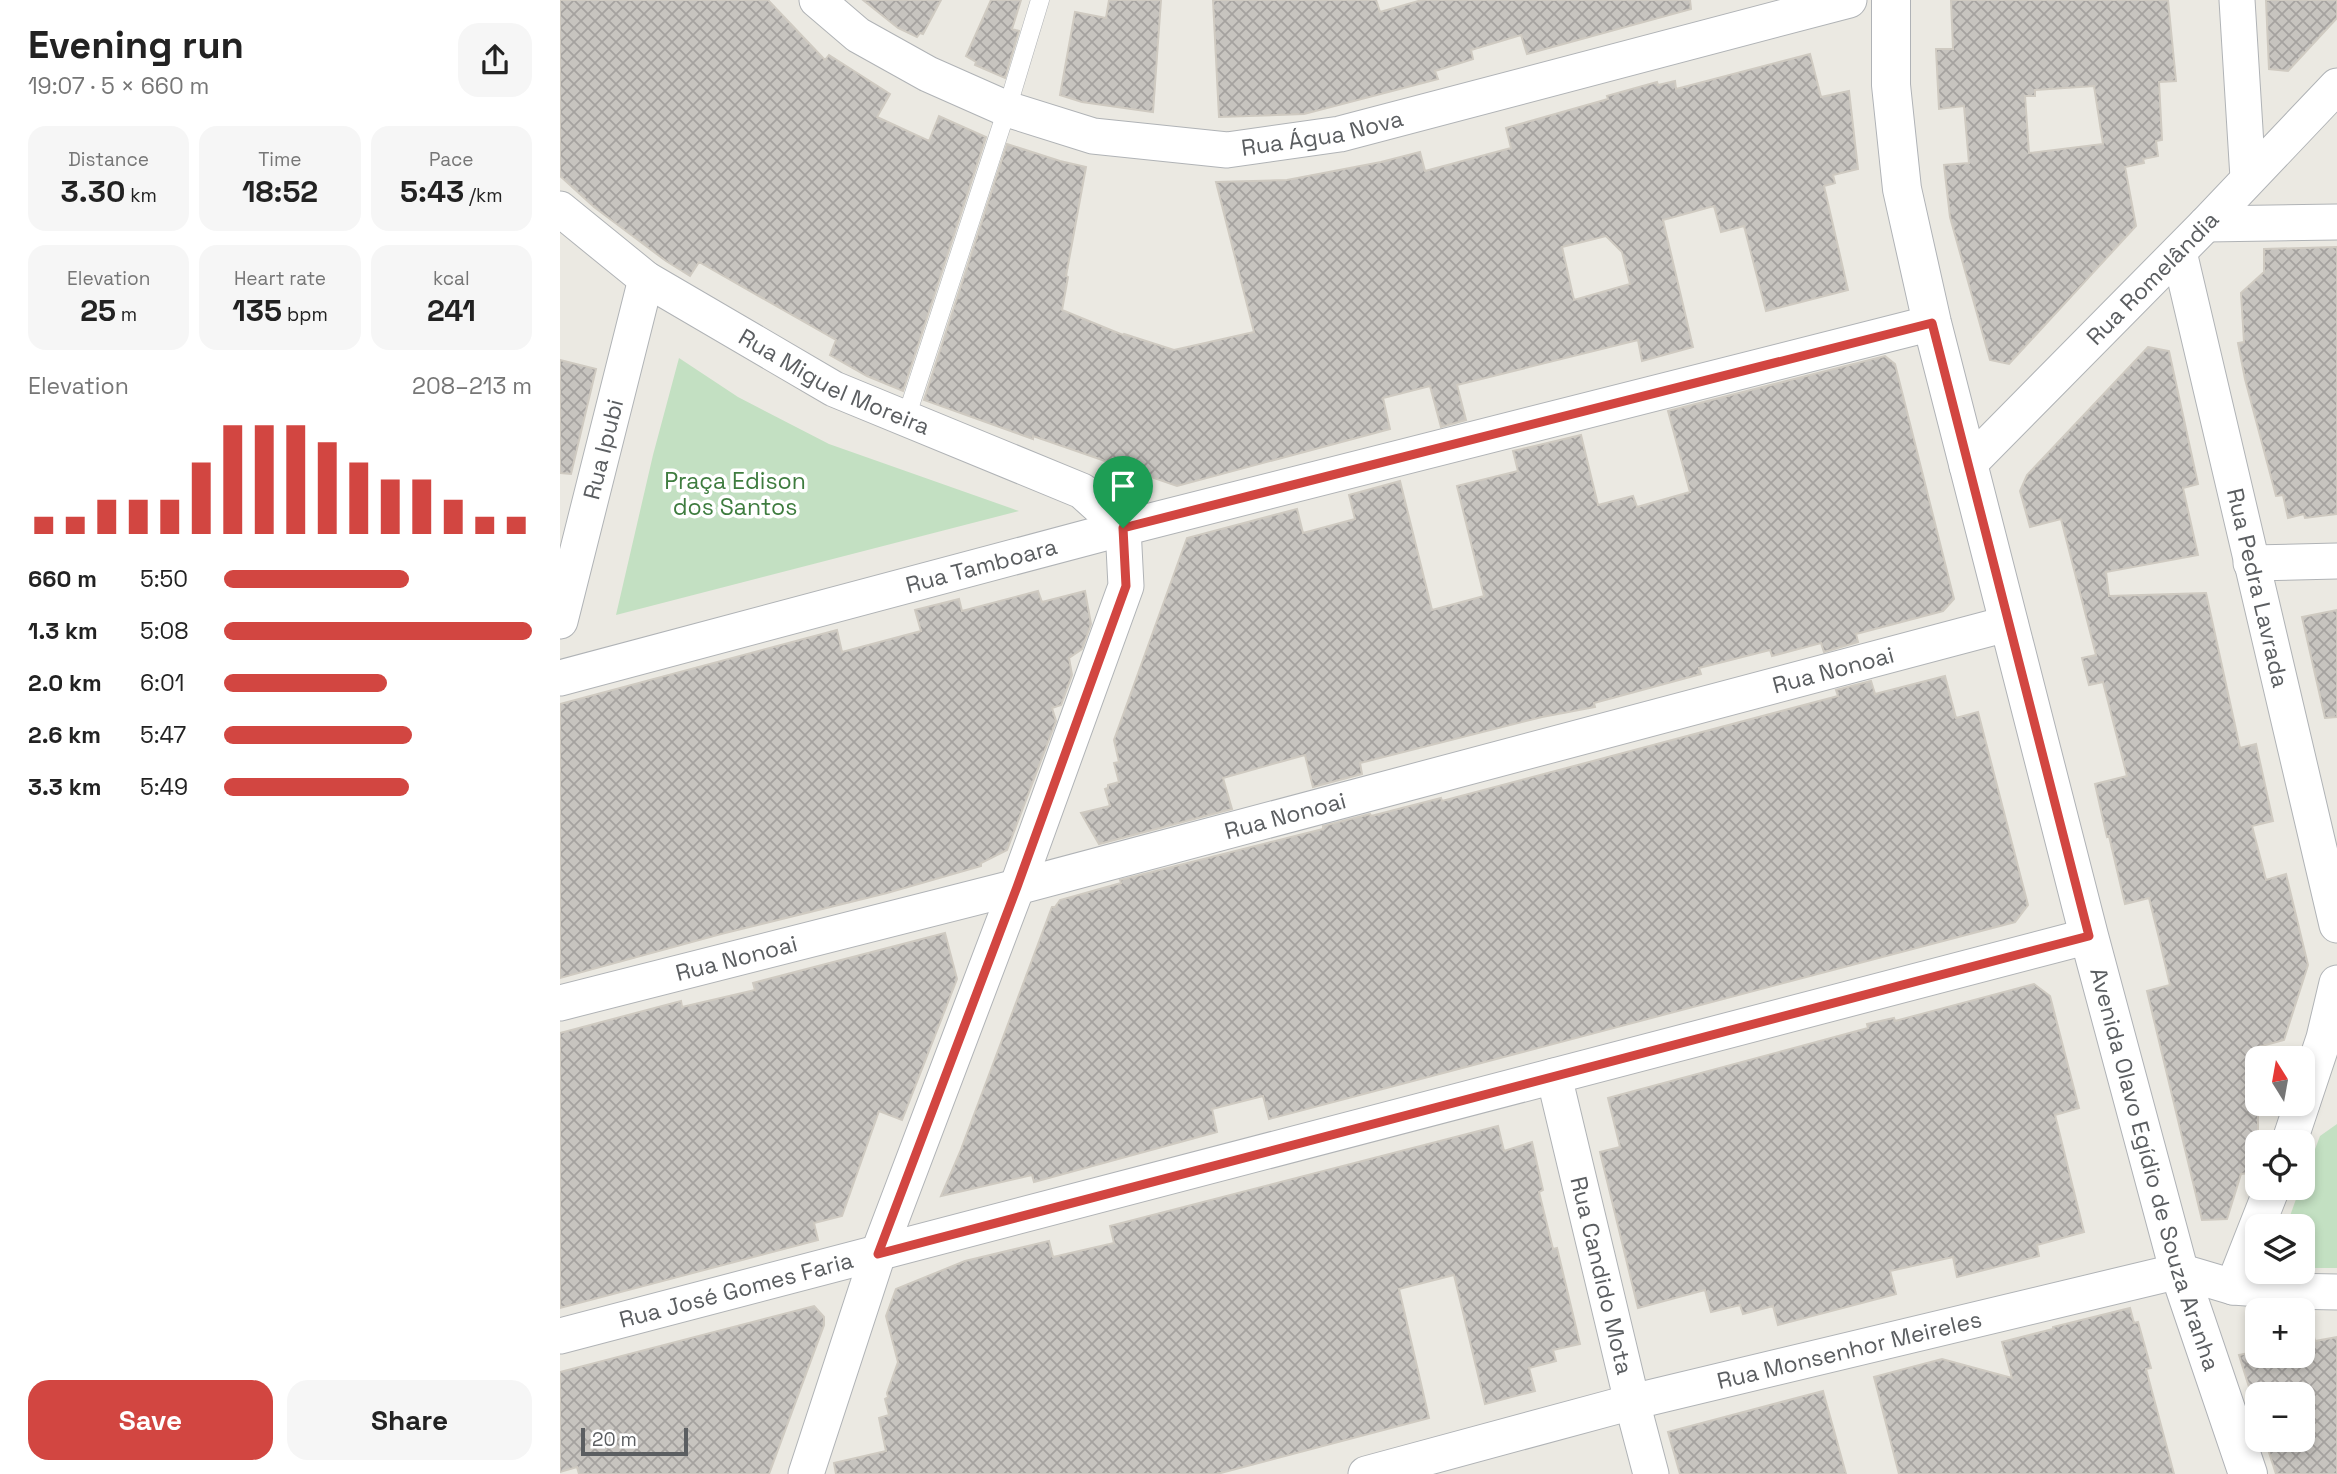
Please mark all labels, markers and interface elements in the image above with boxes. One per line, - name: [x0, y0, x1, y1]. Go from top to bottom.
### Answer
- text: Evening run: [28, 21, 244, 69]
- button: share: [458, 23, 532, 97]
- text: 19:07 · 5 × 660 m: [28, 71, 209, 101]
- street label: Rua Água Nova: [1239, 103, 1406, 163]
- text: Distance: [68, 147, 149, 172]
- text: Time: [258, 147, 302, 172]
- text: Pace: [429, 147, 474, 172]
- text: 3.30: [61, 172, 125, 211]
- text: 18:52: [242, 172, 318, 211]
- text: 5:43: [400, 172, 464, 211]
- text: km: [125, 183, 157, 208]
- text: /km: [464, 183, 503, 208]
- street label: Rua Romelândia: [2080, 205, 2225, 352]
- text: Elevation: [67, 266, 150, 291]
- text: Heart rate: [234, 266, 326, 291]
- text: kcal: [433, 266, 470, 291]
- text: 25: [80, 291, 116, 330]
- text: 135: [232, 291, 282, 330]
- text: 241: [427, 291, 476, 330]
- text: m: [116, 302, 137, 327]
- text: bpm: [282, 302, 328, 327]
- street label: Rua Miguel Moreira: [733, 322, 935, 442]
- text: Elevation: [28, 371, 129, 401]
- text: 208–213 m: [412, 371, 532, 401]
- street label: Rua Ipubi: [576, 396, 630, 503]
- pin: [1093, 456, 1153, 528]
- park label: Praça Edison dos Santos: [664, 466, 806, 522]
- icon: arrive: [1104, 467, 1142, 505]
- street label: Rua Pedra Lavrada: [2220, 485, 2296, 691]
- street label: Rua Tamboara: [902, 531, 1060, 600]
- text: 660 m: [28, 564, 97, 594]
- text: 5:50: [140, 564, 188, 594]
- text: 1.3 km: [28, 616, 98, 646]
- text: 5:08: [140, 616, 189, 646]
- street label: Rua Nonoai: [1769, 640, 1897, 701]
- text: 2.0 km: [28, 668, 102, 698]
- text: 6:01: [140, 668, 184, 698]
- text: 2.6 km: [28, 720, 101, 750]
- text: 5:47: [140, 720, 186, 750]
- text: 3.3 km: [28, 772, 101, 802]
- text: 5:49: [140, 772, 188, 802]
- street label: Rua Nonoai: [1221, 785, 1349, 846]
- street label: Rua Nonoai: [672, 928, 800, 988]
- street label: Avenida Olavo Egídio de Souza Aranha: [2083, 964, 2227, 1375]
- north arrow: [2245, 1046, 2315, 1116]
- map controls: [2245, 1046, 2315, 1452]
- button: locate: [2245, 1130, 2315, 1200]
- street label: Rua Candido Mota: [1564, 1173, 1640, 1377]
- button: layers: [2245, 1214, 2315, 1284]
- street label: Rua José Gomes Faria: [616, 1245, 856, 1335]
- button: +: [2245, 1298, 2315, 1368]
- street label: Rua Monsenhor Meireles: [1714, 1304, 1985, 1396]
- button: Save: [28, 1380, 273, 1460]
- button: Share: [287, 1380, 532, 1460]
- button: −: [2245, 1382, 2315, 1452]
- scale bar: [581, 1425, 688, 1457]
- text: 20 m: [592, 1427, 637, 1452]

